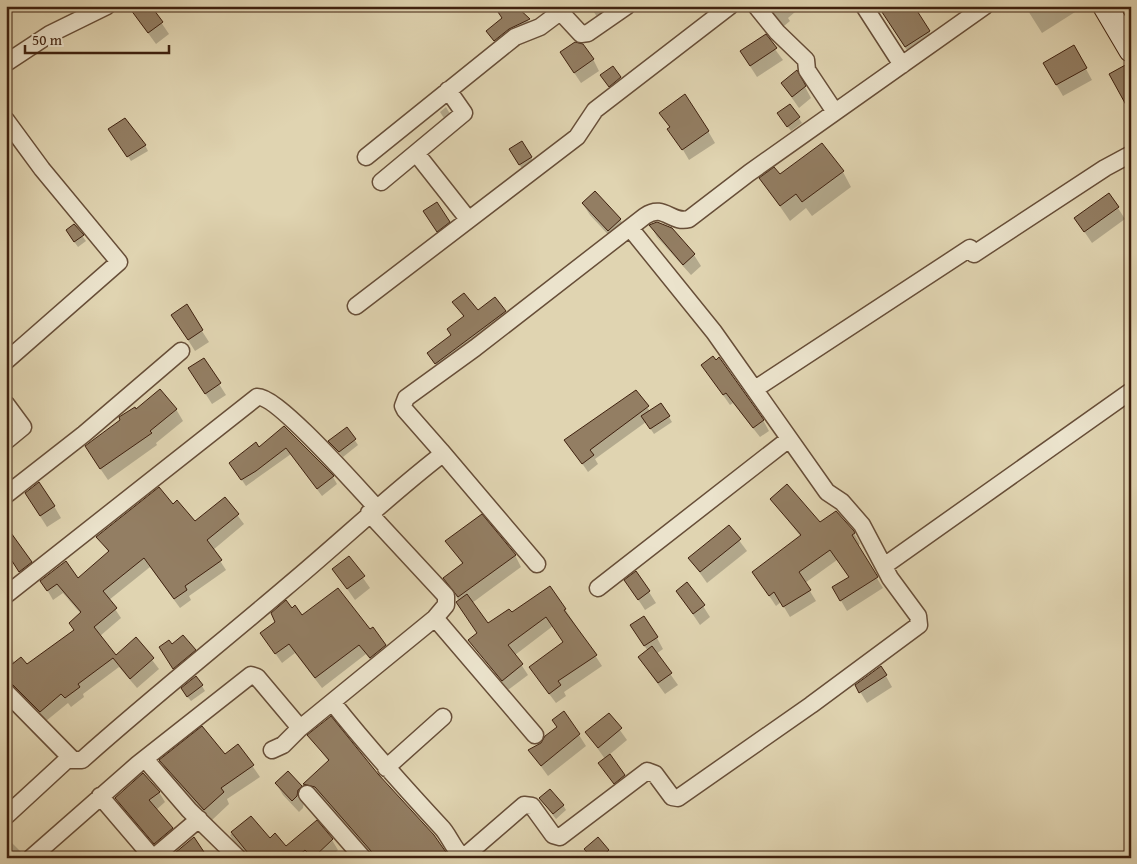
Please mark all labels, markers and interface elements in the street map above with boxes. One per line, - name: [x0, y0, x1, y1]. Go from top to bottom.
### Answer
- scale bar: [25, 22, 169, 54]
- text: 50 m: [32, 29, 63, 50]

